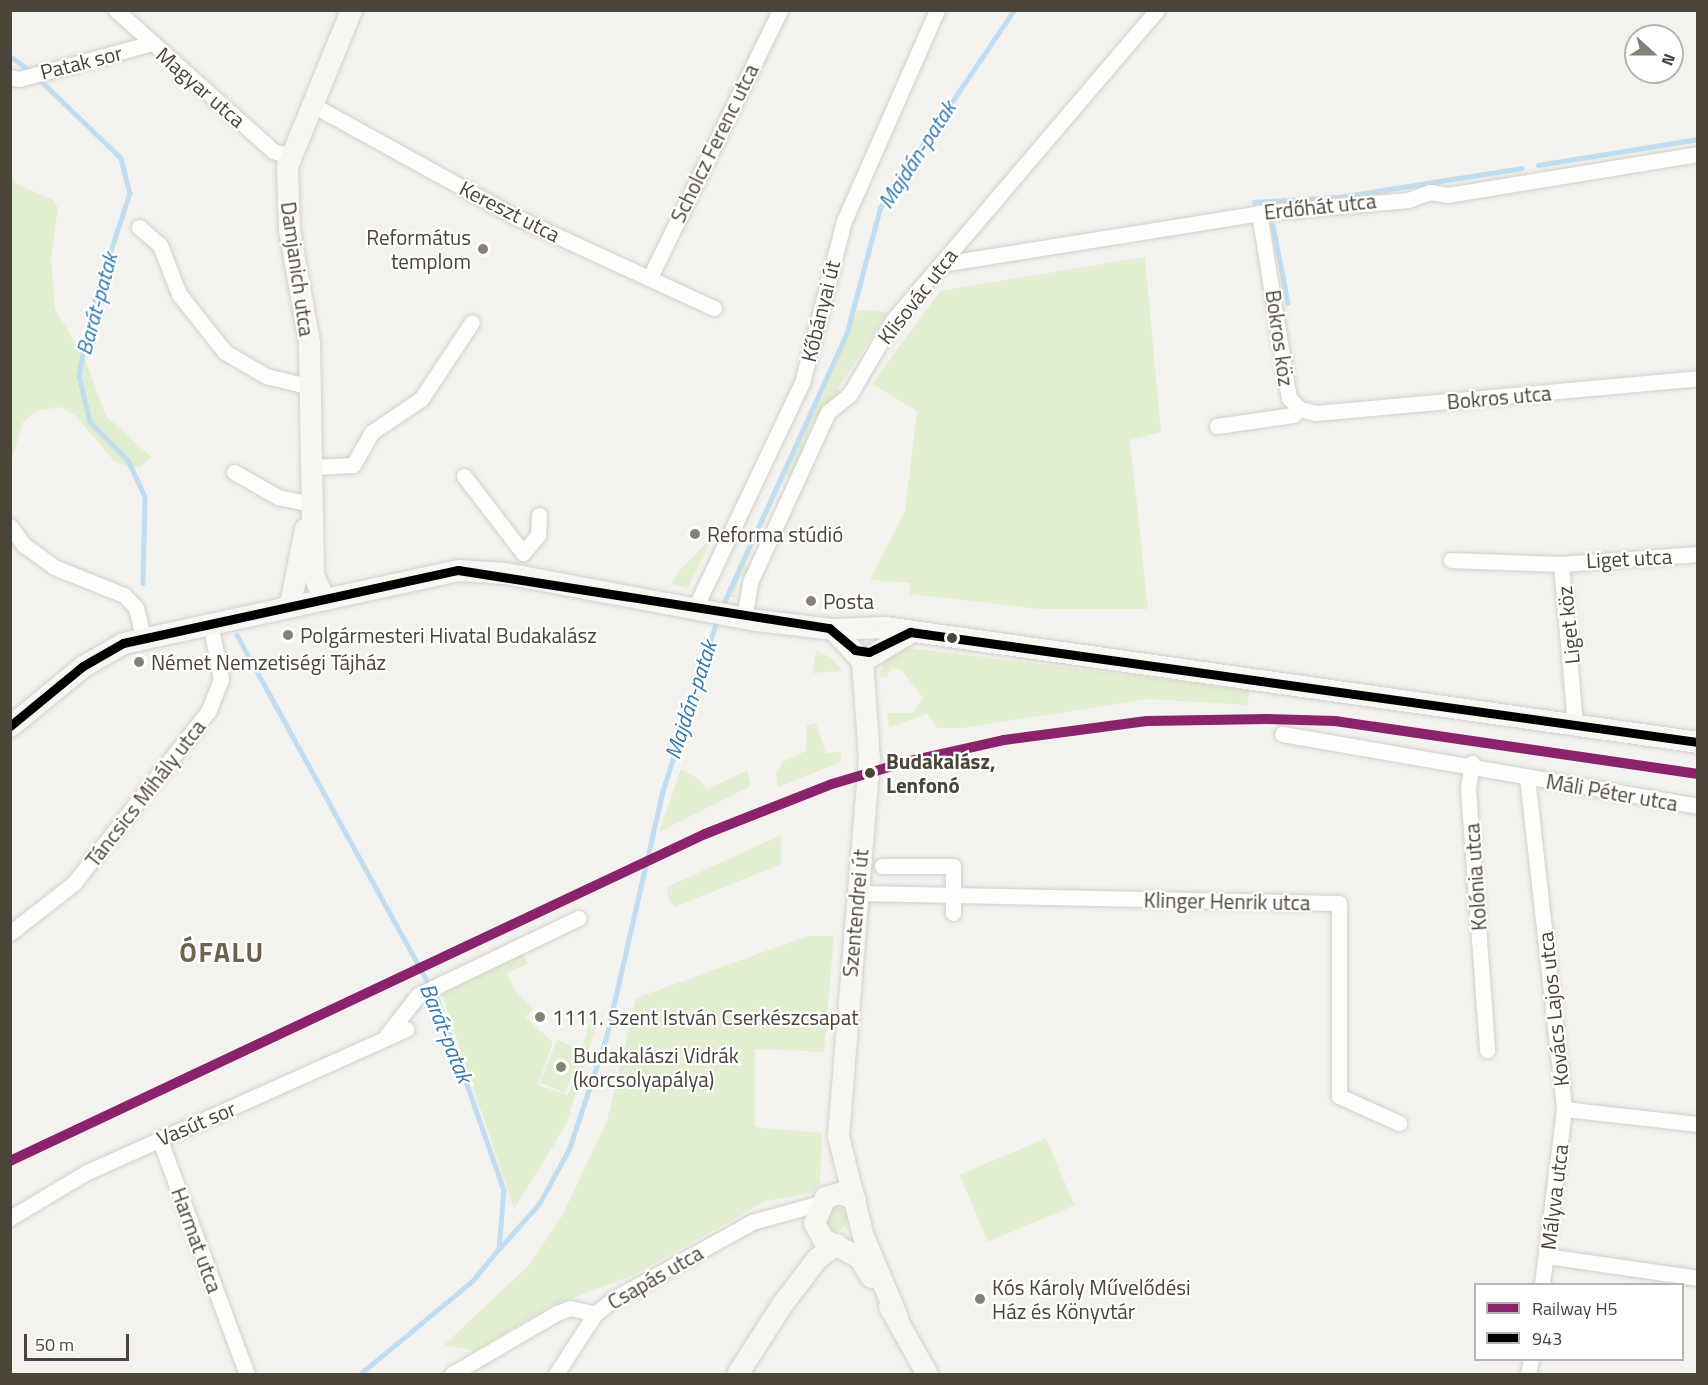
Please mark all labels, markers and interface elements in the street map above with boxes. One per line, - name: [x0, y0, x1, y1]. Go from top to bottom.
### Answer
- north arrow: [1624, 24, 1684, 84]
- street label: Patak sor: [37, 40, 125, 84]
- street label: Magyar utca: [151, 42, 251, 132]
- text: N: [1656, 50, 1682, 69]
- street label: Scholcz Ferenc utca: [665, 60, 763, 226]
- water label: Majdán-patak: [873, 96, 961, 214]
- street label: Kereszt utca: [456, 175, 564, 247]
- street label: Erdőhát utca: [1263, 188, 1377, 224]
- street label: Damjanich utca: [276, 200, 320, 338]
- place label: Református templom: [366, 224, 471, 274]
- marker: Református templom: [476, 242, 490, 256]
- street label: Klisovác utca: [872, 243, 962, 349]
- water label: Barát-patak: [71, 250, 123, 358]
- street label: Kőbányai út: [795, 258, 845, 364]
- street label: Bokros köz: [1261, 288, 1299, 388]
- street label: Bokros utca: [1446, 380, 1552, 414]
- place label: Reforma stúdió: [707, 521, 843, 547]
- marker: Reforma stúdió: [688, 527, 702, 541]
- street label: Liget utca: [1585, 543, 1673, 573]
- street label: Liget köz: [1551, 585, 1585, 665]
- place label: Posta: [823, 588, 874, 614]
- marker: Posta: [804, 594, 818, 608]
- place label: Polgármesteri Hivatal Budakalász: [300, 622, 597, 648]
- marker: Polgármesteri Hivatal Budakalász: [281, 628, 295, 642]
- unlabelled marker: [946, 632, 958, 644]
- water label: Majdán-patak: [659, 638, 723, 762]
- place label: Német Nemzetiségi Tájház: [151, 649, 386, 675]
- marker: Német Nemzetiségi Tájház: [132, 655, 146, 669]
- street label: Táncsics Mihály utca: [80, 714, 210, 872]
- place label: Budakalász, Lenfonó: [886, 748, 996, 798]
- marker: Budakalász, Lenfonó: [859, 762, 881, 784]
- street label: Máli Péter utca: [1544, 768, 1680, 816]
- street label: Kolónia utca: [1459, 822, 1491, 932]
- street label: Szentendrei út: [837, 848, 873, 978]
- street label: Klinger Henrik utca: [1143, 887, 1311, 915]
- street label: Kovács Lajos utca: [1532, 930, 1574, 1088]
- district label: ÓFALU: [179, 936, 265, 968]
- water label: Barát-patak: [414, 979, 478, 1087]
- place label: 1111. Szent István Cserkészcsapat: [552, 1004, 859, 1030]
- marker: 1111. Szent István Cserkészcsapat: [533, 1010, 547, 1024]
- place label: Budakalászi Vidrák (korcsolyapálya): [573, 1042, 739, 1092]
- marker: Budakalászi Vidrák (korcsolyapálya): [554, 1060, 568, 1074]
- street label: Vasút sor: [153, 1095, 239, 1151]
- street label: Mályva utca: [1535, 1143, 1573, 1251]
- street label: Harmat utca: [166, 1184, 228, 1296]
- street label: Csapás utca: [603, 1240, 707, 1314]
- place label: Kós Károly Művelődési Ház és Könyvtár: [992, 1274, 1191, 1324]
- legend: [1474, 1283, 1684, 1361]
- marker: Kós Károly Művelődési Ház és Könyvtár: [973, 1292, 987, 1306]
- text: Railway H5: [1532, 1295, 1618, 1322]
- scale bar: [27, 1322, 132, 1360]
- text: 943: [1532, 1325, 1562, 1352]
- text: 50 m: [35, 1331, 74, 1358]

